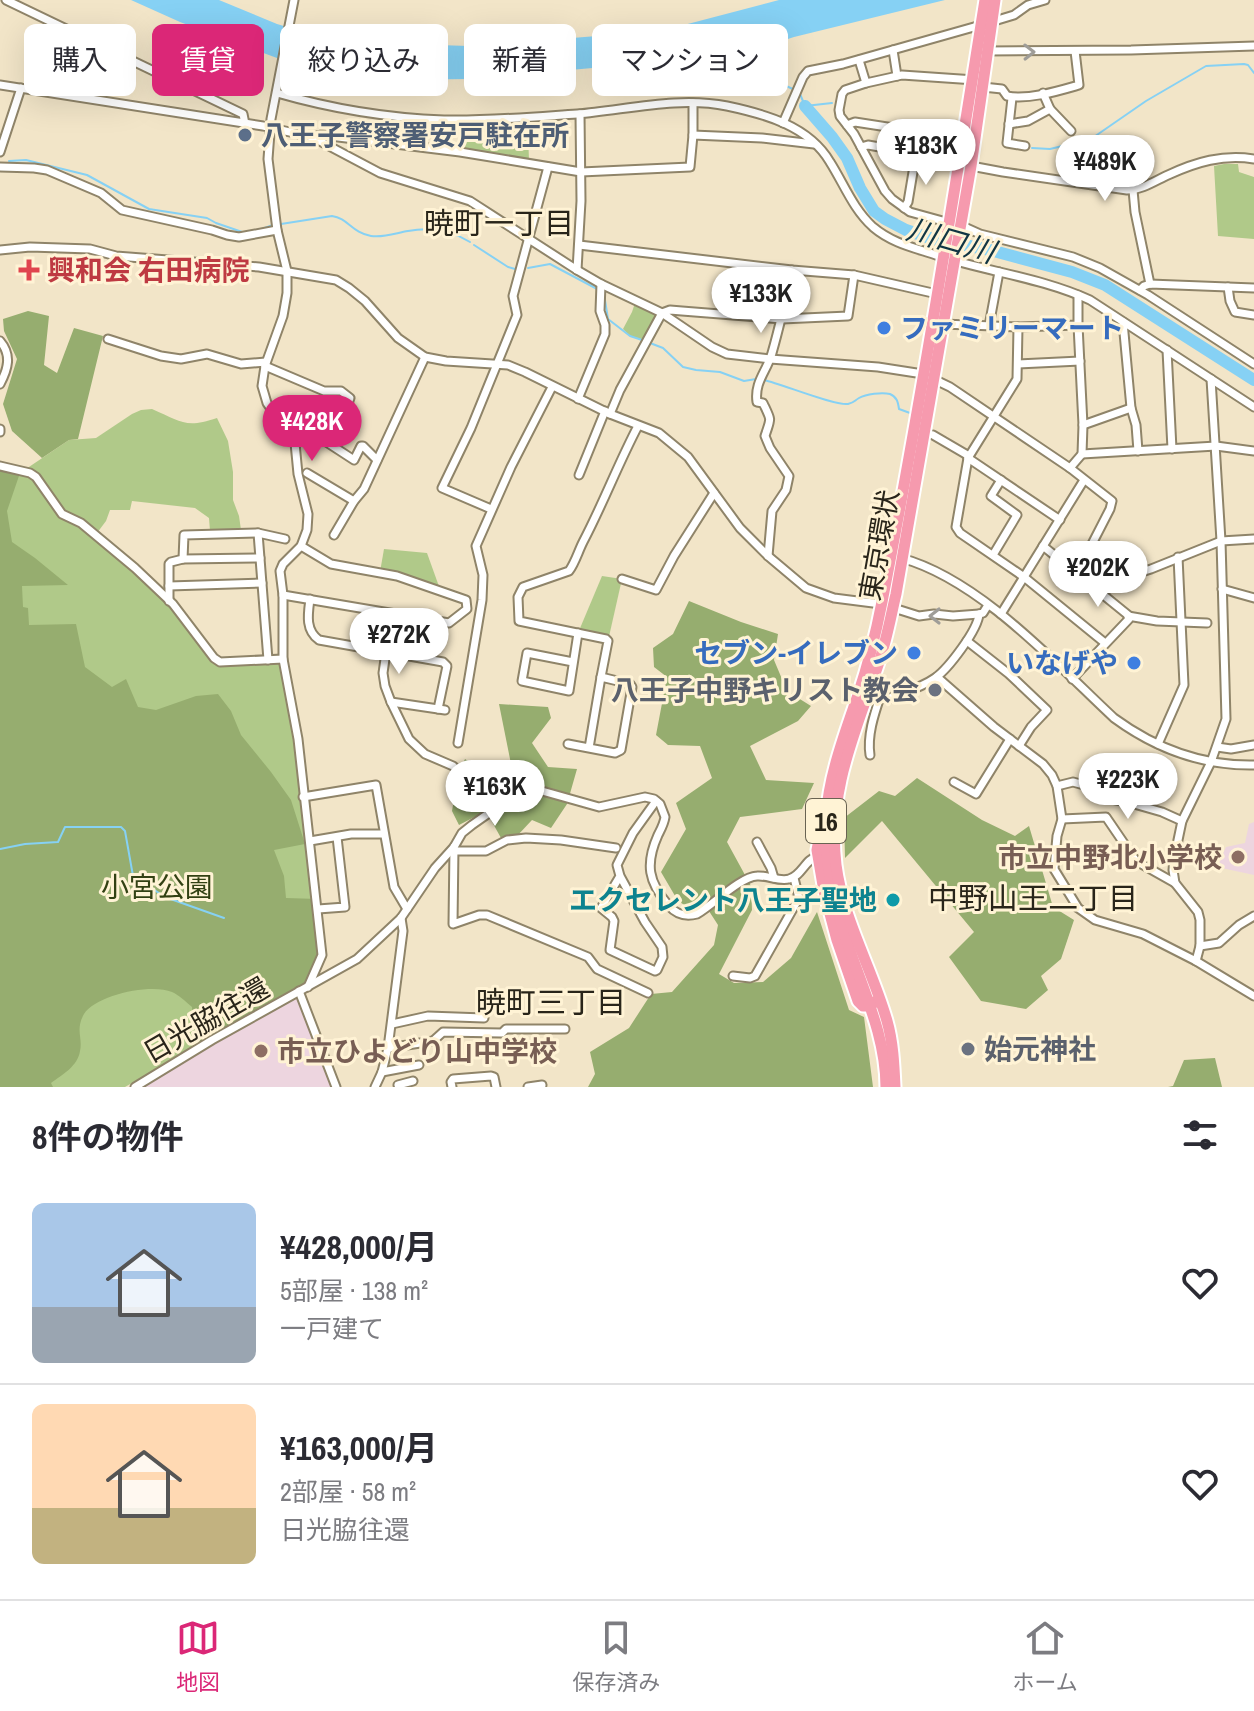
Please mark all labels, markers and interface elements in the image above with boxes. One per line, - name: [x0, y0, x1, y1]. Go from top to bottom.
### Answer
- chip: 購入: [24, 24, 136, 96]
- chip: 賃貸: [152, 24, 264, 96]
- chip: 絞り込み: [280, 24, 448, 96]
- chip: 新着: [464, 24, 576, 96]
- chip: マンション: [592, 24, 788, 96]
- one-way arrow: [1023, 43, 1036, 60]
- place label: 八王子警察署安戸駐在所: [261, 116, 569, 154]
- pin: ¥183K: [870, 119, 982, 187]
- marker: 八王子警察署安戸駐在所: [236, 126, 254, 144]
- text: ¥183K: [895, 127, 957, 162]
- pin: ¥489K: [1049, 135, 1161, 203]
- text: ¥489K: [1074, 143, 1136, 178]
- district label: 暁町一丁目: [424, 203, 574, 243]
- water label: 川口川: [902, 208, 1003, 272]
- place label: 興和会 右田病院: [47, 251, 249, 289]
- marker: 興和会 右田病院: [18, 259, 40, 281]
- pin: ¥133K: [705, 267, 817, 335]
- text: ¥133K: [730, 275, 792, 310]
- place label: ファミリーマート: [900, 309, 1124, 347]
- marker: ファミリーマート: [875, 319, 893, 337]
- pin: ¥428K: [256, 395, 368, 463]
- text: ¥428K: [281, 403, 343, 438]
- street label: 東京環状: [851, 487, 907, 603]
- pin: ¥202K: [1042, 541, 1154, 609]
- text: ¥202K: [1067, 549, 1129, 584]
- one-way arrow: [928, 607, 941, 625]
- pin: ¥272K: [343, 608, 455, 676]
- text: ¥272K: [368, 616, 430, 651]
- place label: セブン-イレブン: [694, 634, 898, 672]
- marker: セブン-イレブン: [905, 644, 923, 662]
- place label: いなげや: [1006, 644, 1118, 682]
- marker: いなげや: [1125, 654, 1143, 672]
- place label: 八王子中野キリスト教会: [611, 671, 919, 709]
- marker: 八王子中野キリスト教会: [926, 681, 944, 699]
- pin: ¥223K: [1072, 753, 1184, 821]
- pin: ¥163K: [439, 760, 551, 828]
- text: ¥223K: [1097, 761, 1159, 796]
- text: ¥163K: [464, 768, 526, 803]
- road number: 16: [806, 799, 846, 843]
- place label: 市立中野北小学校: [998, 838, 1222, 876]
- marker: 市立中野北小学校: [1229, 848, 1247, 866]
- park label: 小宮公園: [101, 868, 213, 906]
- district label: 中野山王二丁目: [928, 878, 1138, 918]
- place label: エクセレント八王子聖地: [569, 881, 877, 919]
- marker: エクセレント八王子聖地: [884, 891, 902, 909]
- street label: 日光脇往還: [136, 969, 276, 1071]
- district label: 暁町三丁目: [476, 982, 626, 1022]
- place label: 始元神社: [984, 1030, 1096, 1068]
- place label: 市立ひよどり山中学校: [277, 1032, 557, 1070]
- marker: 始元神社: [959, 1040, 977, 1058]
- marker: 市立ひよどり山中学校: [252, 1042, 270, 1060]
- icon: filters: [1178, 1113, 1222, 1157]
- text: 8件の物件: [32, 1114, 184, 1160]
- text: ¥428,000/月: [280, 1224, 438, 1270]
- icon: home: [96, 1235, 192, 1331]
- icon: heart: [1178, 1261, 1222, 1305]
- text: 5部屋 · 138 m²: [280, 1273, 428, 1308]
- text: 一戸建て: [280, 1311, 384, 1346]
- text: ¥163,000/月: [280, 1425, 438, 1471]
- icon: home: [96, 1436, 192, 1532]
- icon: heart: [1178, 1462, 1222, 1506]
- text: 2部屋 · 58 m²: [280, 1474, 416, 1509]
- text: 日光脇往還: [280, 1512, 410, 1547]
- tab: 地図: [176, 1616, 220, 1697]
- tab: 保存済み: [572, 1616, 660, 1697]
- tab: ホーム: [1013, 1616, 1078, 1697]

